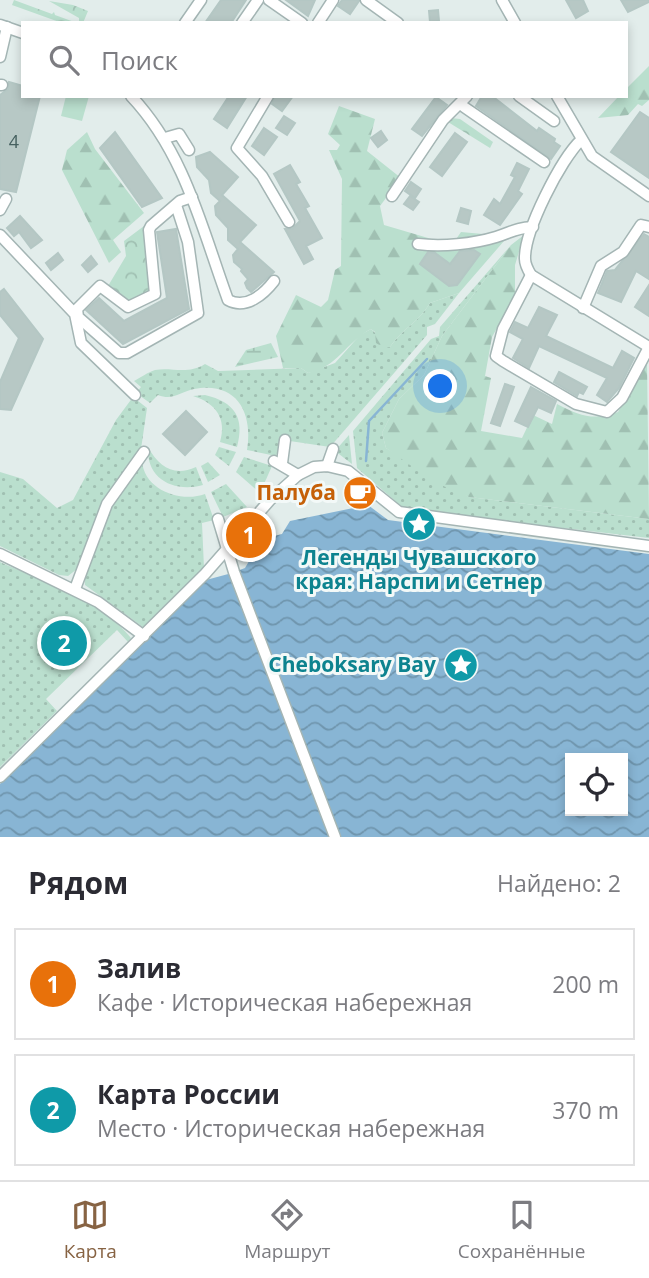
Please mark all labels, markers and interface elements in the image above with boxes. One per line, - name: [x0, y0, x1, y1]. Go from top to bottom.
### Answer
- search box: [21, 21, 628, 98]
- icon: search: [45, 41, 83, 79]
- text: Поиск: [101, 42, 178, 78]
- house number: 4: [9, 129, 19, 153]
- your location: [423, 369, 457, 403]
- cafe icon: Палуба: [341, 474, 379, 512]
- place label: Палуба: [256, 478, 336, 506]
- place icon: Легенды Чувашского края: Нарспи и Сетнер: [400, 505, 438, 543]
- pin: 1: [226, 509, 272, 561]
- place label: Легенды Чувашского края: Нарспи и Сетнер: [295, 543, 543, 595]
- pin: 2: [41, 617, 87, 669]
- place icon: Cheboksary Bay: [442, 646, 480, 684]
- place label: Cheboksary Bay: [268, 650, 436, 678]
- map controls: [565, 753, 628, 816]
- button: locate: [565, 753, 628, 816]
- text: Рядом: [28, 862, 128, 903]
- text: Найдено: 2: [497, 867, 621, 899]
- text: Залив: [97, 950, 181, 986]
- text: 1: [46, 968, 60, 1000]
- text: 200 m: [552, 968, 619, 1000]
- text: Кафе · Историческая набережная: [97, 986, 472, 1018]
- text: Карта России: [97, 1076, 280, 1112]
- text: 2: [46, 1094, 60, 1126]
- text: 370 m: [552, 1094, 619, 1126]
- text: Место · Историческая набережная: [97, 1112, 485, 1144]
- tab: Карта: [64, 1196, 117, 1264]
- tab: Маршрут: [244, 1196, 330, 1264]
- tab: Сохранённые: [458, 1196, 585, 1264]

